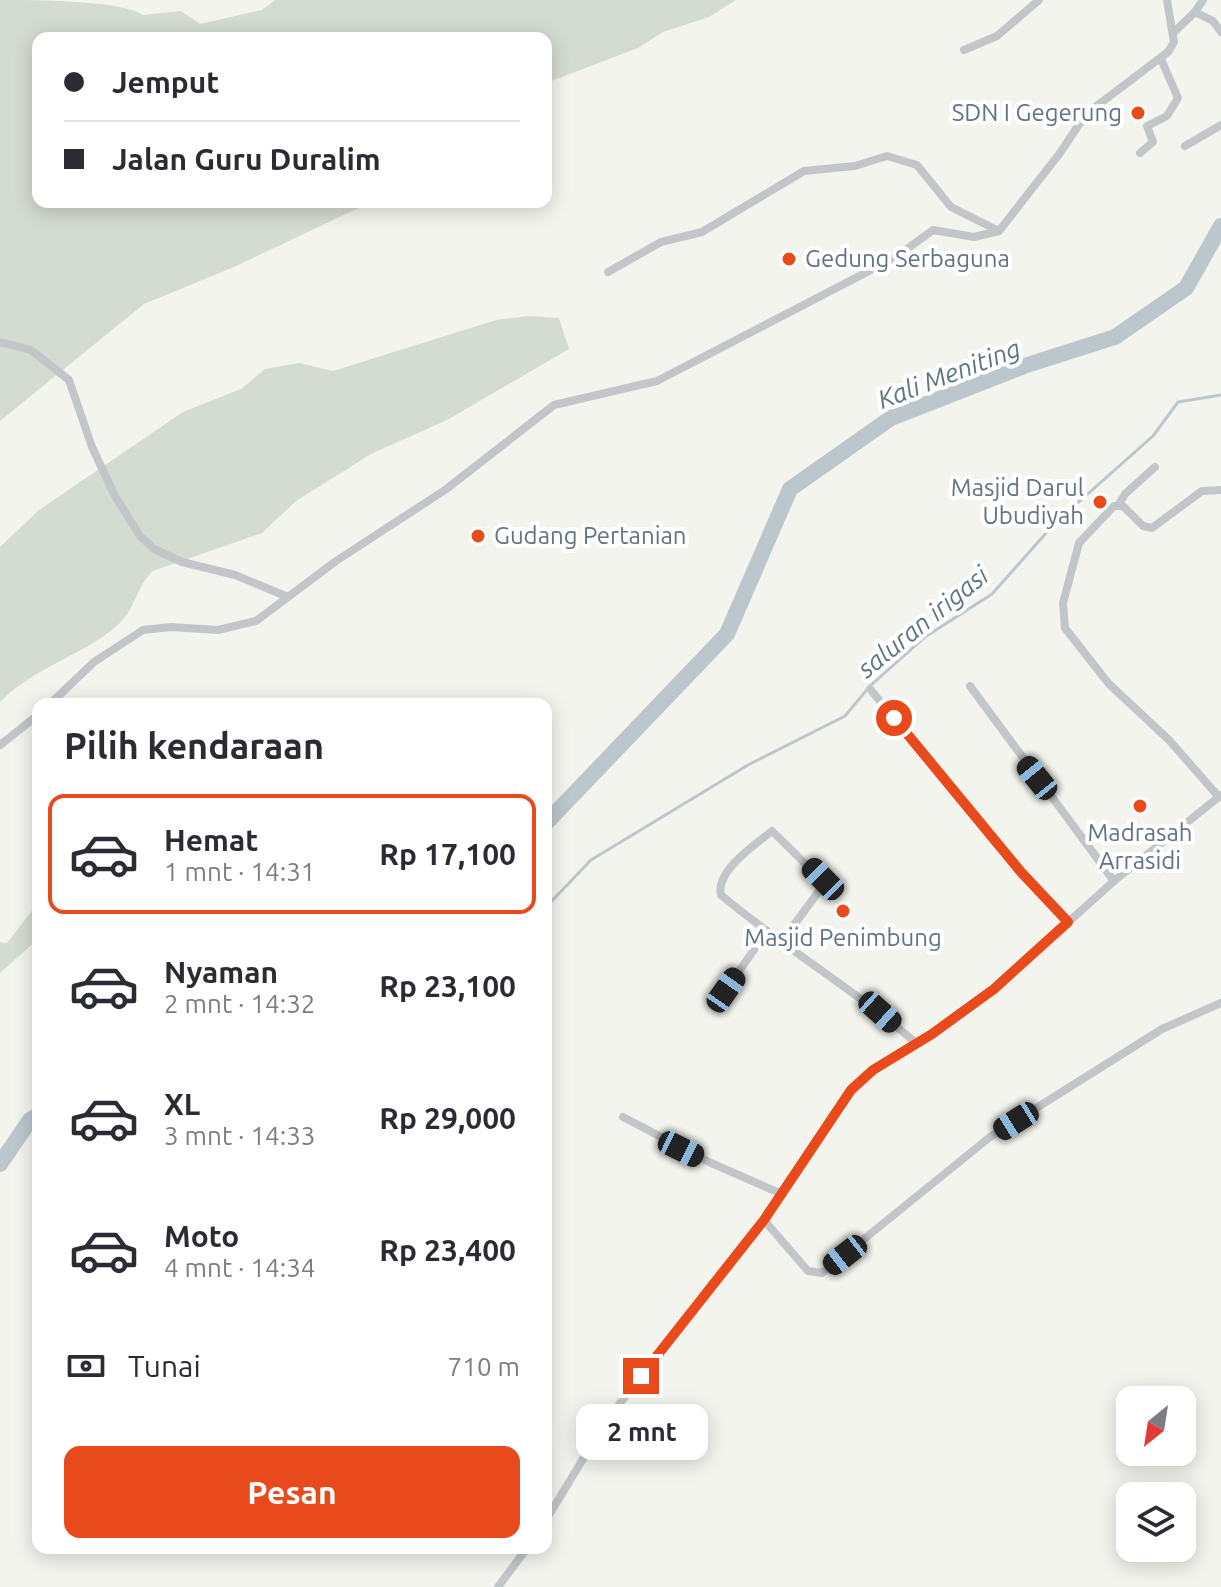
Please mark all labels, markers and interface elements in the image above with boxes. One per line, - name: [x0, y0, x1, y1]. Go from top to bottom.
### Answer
- text: Jemput: [112, 65, 219, 99]
- place label: SDN I Gegerung: [952, 99, 1122, 126]
- marker: SDN I Gegerung: [1129, 104, 1147, 122]
- text: Jalan Guru Duralim: [112, 142, 381, 176]
- place label: Gedung Serbaguna: [805, 245, 1010, 272]
- marker: Gedung Serbaguna: [780, 250, 798, 268]
- water label: Kali Meniting: [873, 333, 1024, 414]
- place label: Masjid Darul Ubudiyah: [951, 474, 1084, 529]
- marker: Masjid Darul Ubudiyah: [1091, 493, 1109, 511]
- place label: Gudang Pertanian: [494, 522, 687, 549]
- marker: Gudang Pertanian: [469, 527, 487, 545]
- water label: saluran irigasi: [851, 559, 995, 684]
- route start: [876, 700, 912, 736]
- text: Pilih kendaraan: [64, 725, 324, 766]
- car: [1013, 752, 1061, 804]
- marker: Madrasah Arrasidi: [1131, 797, 1149, 815]
- icon: car: [68, 818, 140, 890]
- place label: Madrasah Arrasidi: [1087, 819, 1193, 874]
- text: Hemat: [164, 823, 258, 857]
- text: Rp 17,100: [379, 837, 516, 871]
- car: [798, 854, 848, 904]
- text: 1 mnt · 14:31: [164, 857, 315, 886]
- marker: Masjid Penimbung: [834, 902, 852, 920]
- place label: Masjid Penimbung: [744, 924, 942, 951]
- icon: car: [68, 950, 140, 1022]
- text: Nyaman: [164, 955, 278, 989]
- car: [702, 963, 750, 1017]
- text: Rp 23,100: [379, 969, 516, 1003]
- car: [854, 987, 906, 1037]
- text: 2 mnt · 14:32: [164, 989, 315, 1018]
- icon: car: [68, 1082, 140, 1154]
- text: XL: [164, 1087, 200, 1121]
- car: [989, 1098, 1043, 1144]
- text: Rp 29,000: [379, 1101, 516, 1135]
- text: 3 mnt · 14:33: [164, 1121, 315, 1150]
- car: [654, 1128, 708, 1170]
- icon: car: [68, 1214, 140, 1286]
- text: Moto: [164, 1219, 239, 1253]
- car: [819, 1231, 871, 1279]
- text: Rp 23,400: [379, 1233, 516, 1267]
- text: 4 mnt · 14:34: [164, 1253, 315, 1282]
- icon: cash: [64, 1344, 108, 1388]
- text: Tunai: [128, 1349, 201, 1383]
- text: 710 m: [448, 1352, 520, 1381]
- route end: [623, 1358, 659, 1394]
- north arrow: [1116, 1386, 1196, 1466]
- map controls: [1116, 1386, 1196, 1562]
- callout: 2 mnt: [575, 1404, 707, 1460]
- text: 2 mnt: [607, 1417, 677, 1446]
- button: Pesan: [64, 1446, 520, 1538]
- button: layers: [1116, 1482, 1196, 1562]

